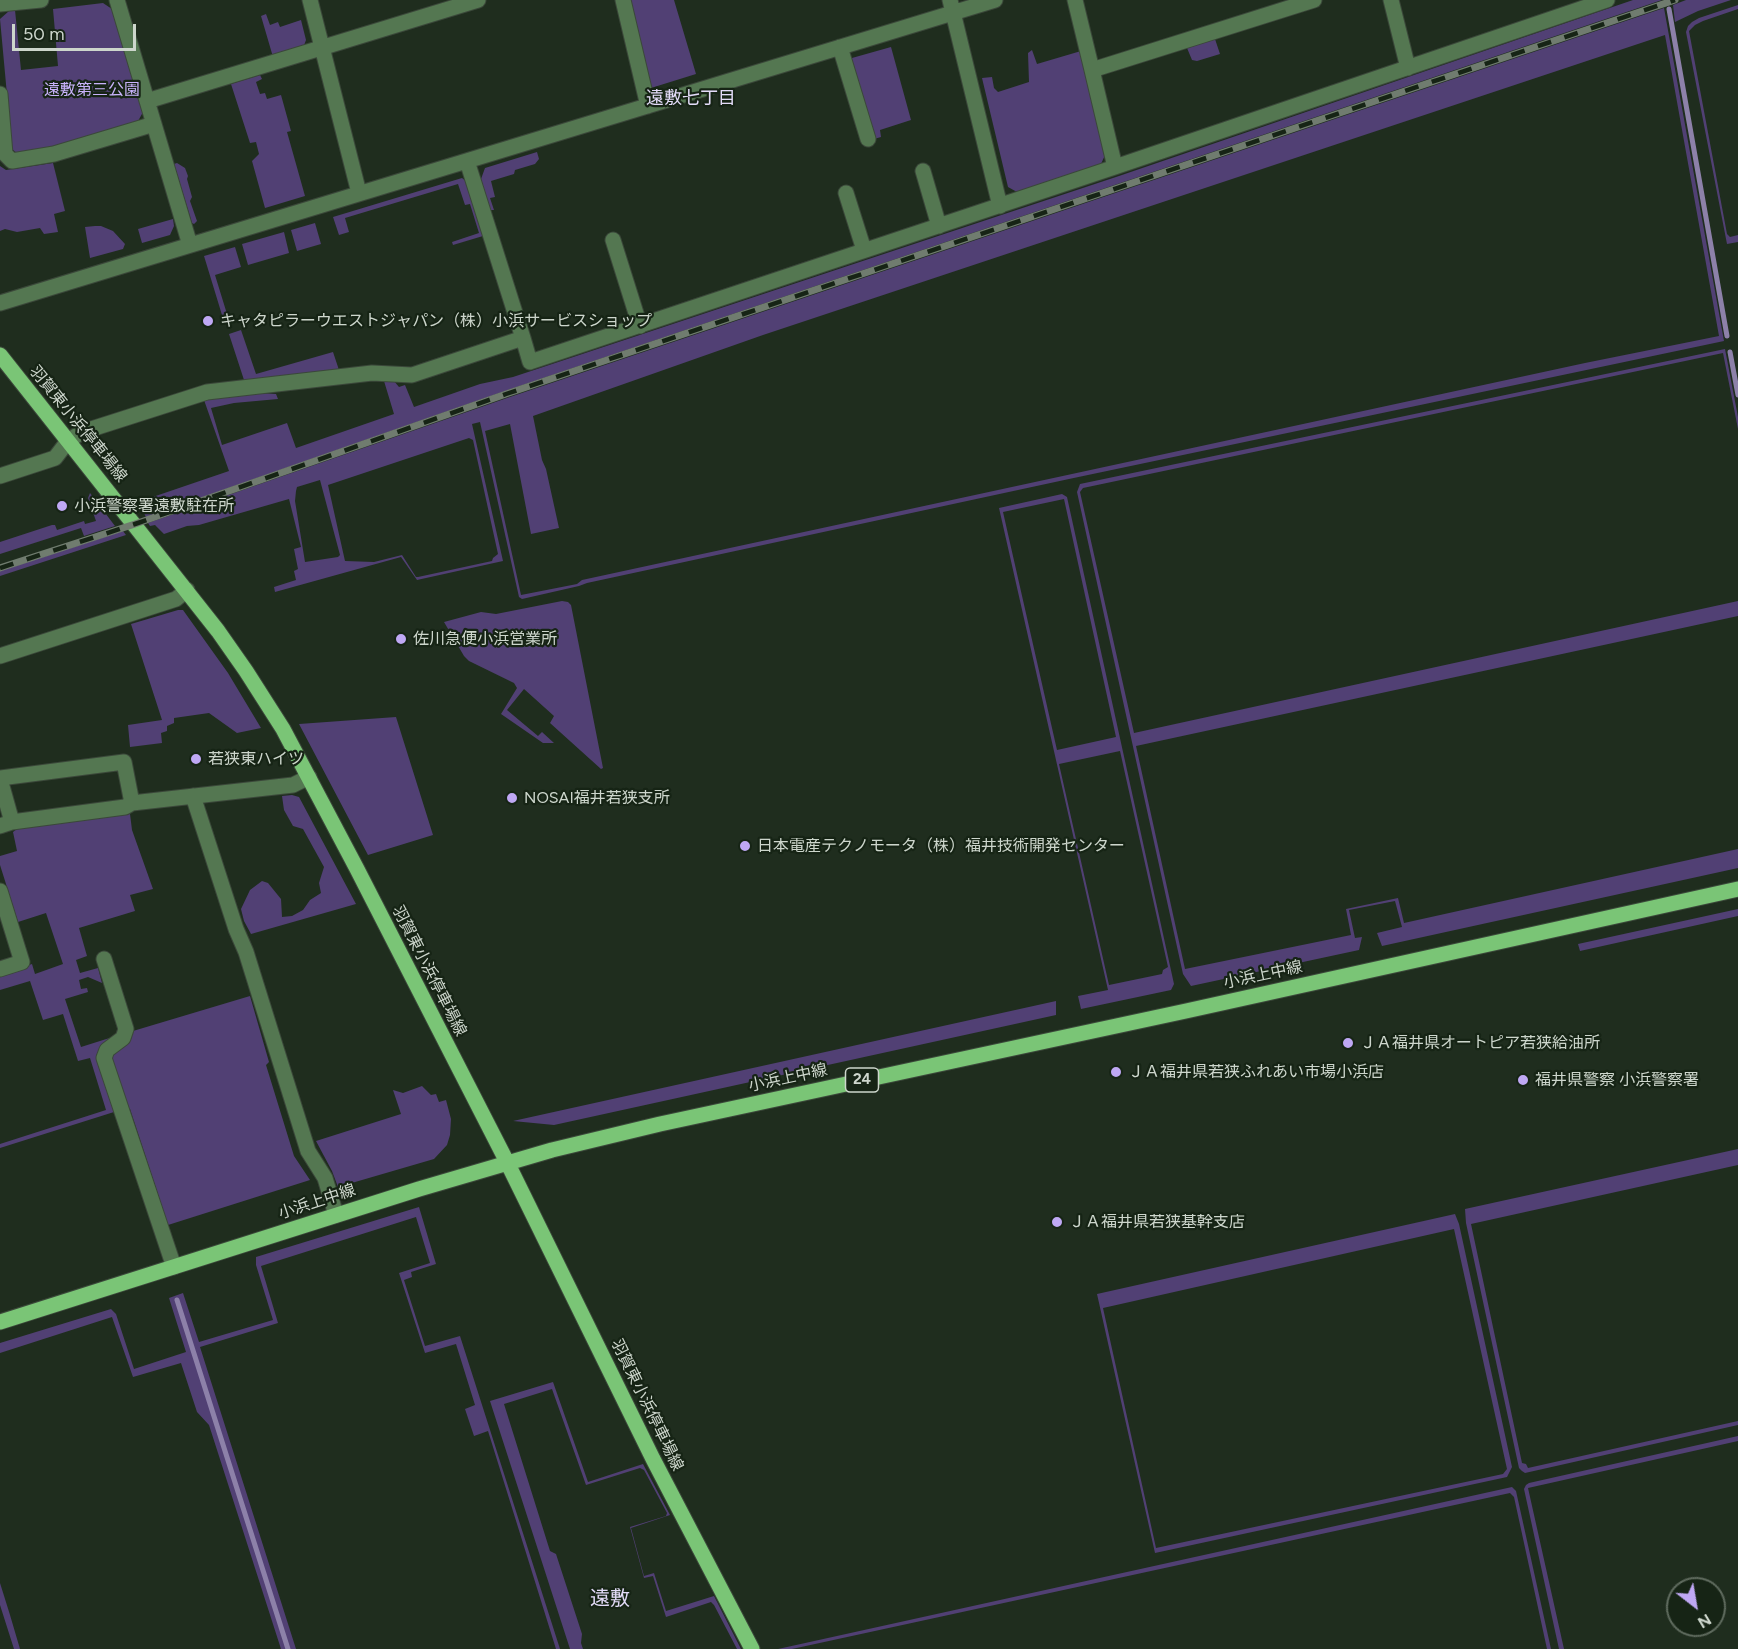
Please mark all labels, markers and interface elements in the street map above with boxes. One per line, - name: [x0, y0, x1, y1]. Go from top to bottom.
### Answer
- scale bar: [15, 12, 140, 50]
- text: 50 m: [23, 23, 65, 45]
- park label: 遠敷第三公園: [44, 80, 140, 100]
- district label: 遠敷七丁目: [646, 88, 736, 110]
- place label: キャタピラーウエストジャパン（株）小浜サービスショップ: [220, 311, 652, 331]
- marker: キャタピラーウエストジャパン（株）小浜サービスショップ: [201, 314, 215, 328]
- street label: 羽賀東小浜停車場線: [25, 362, 131, 486]
- place label: 小浜警察署遠敷駐在所: [74, 496, 234, 516]
- marker: 小浜警察署遠敷駐在所: [55, 499, 69, 513]
- place label: 佐川急便小浜営業所: [413, 629, 557, 649]
- marker: 佐川急便小浜営業所: [394, 632, 408, 646]
- place label: 若狭東ハイツ: [208, 749, 304, 769]
- marker: 若狭東ハイツ: [189, 752, 203, 766]
- place label: NOSAI福井若狭支所: [524, 788, 670, 808]
- marker: NOSAI福井若狭支所: [505, 791, 519, 805]
- place label: 日本電産テクノモータ（株）福井技術開発センター: [757, 836, 1125, 856]
- marker: 日本電産テクノモータ（株）福井技術開発センター: [738, 839, 752, 853]
- street label: 羽賀東小浜停車場線: [388, 902, 470, 1040]
- street label: 小浜上中線: [1222, 957, 1304, 993]
- place label: ＪＡ福井県オートピア若狭給油所: [1360, 1033, 1600, 1053]
- marker: ＪＡ福井県オートピア若狭給油所: [1341, 1036, 1355, 1050]
- street label: 小浜上中線: [747, 1060, 829, 1096]
- place label: ＪＡ福井県若狭ふれあい市場小浜店: [1128, 1062, 1384, 1082]
- marker: ＪＡ福井県若狭ふれあい市場小浜店: [1109, 1065, 1123, 1079]
- road number: 24: [846, 1068, 878, 1092]
- place label: 福井県警察 小浜警察署: [1535, 1070, 1699, 1090]
- marker: 福井県警察 小浜警察署: [1516, 1073, 1530, 1087]
- street label: 小浜上中線: [276, 1181, 358, 1223]
- place label: ＪＡ福井県若狭基幹支店: [1069, 1212, 1245, 1232]
- marker: ＪＡ福井県若狭基幹支店: [1050, 1215, 1064, 1229]
- street label: 羽賀東小浜停車場線: [607, 1336, 687, 1474]
- north arrow: [1666, 1577, 1726, 1637]
- district label: 遠敷: [590, 1587, 630, 1611]
- text: N: [1694, 1610, 1715, 1632]

